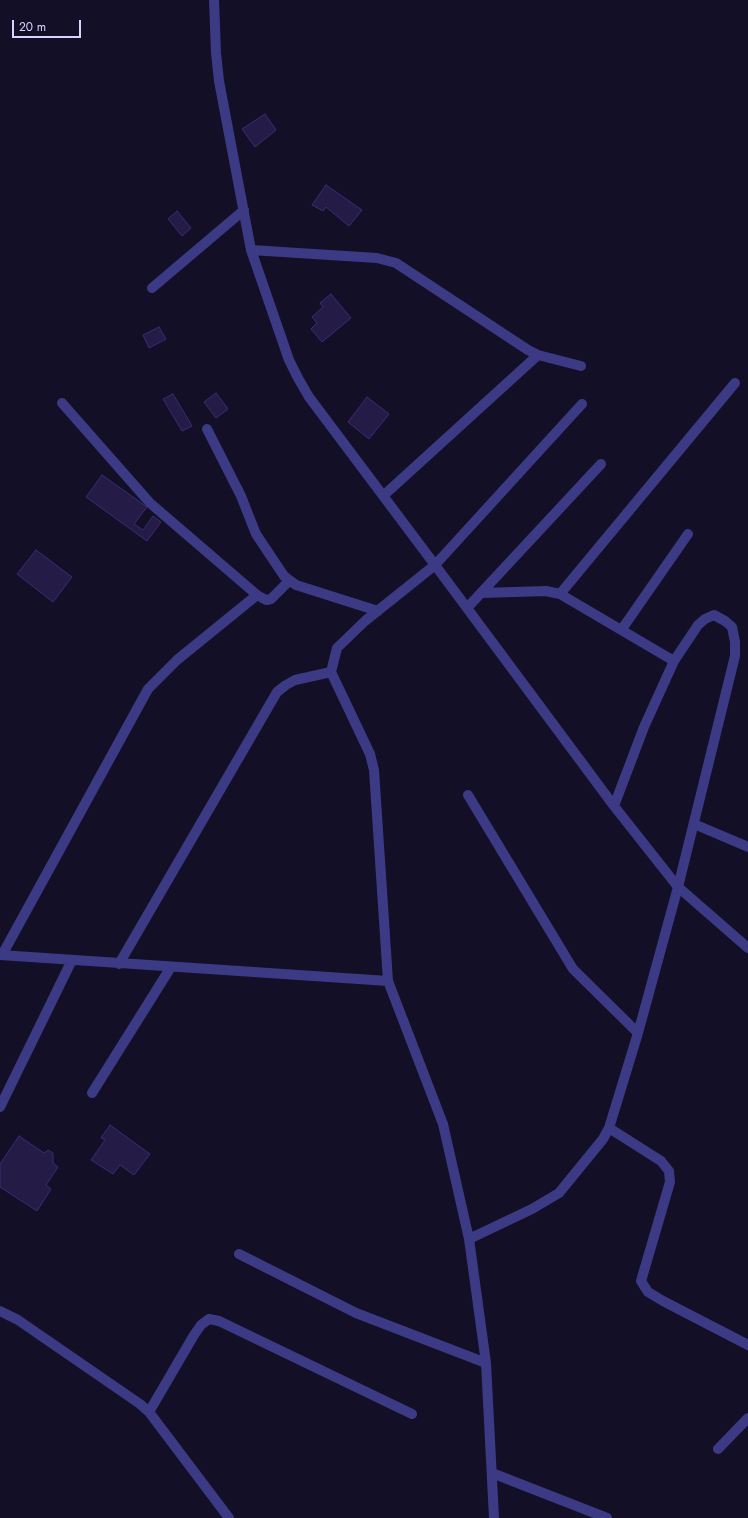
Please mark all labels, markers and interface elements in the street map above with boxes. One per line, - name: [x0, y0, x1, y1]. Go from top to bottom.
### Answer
- scale bar: [14, 12, 83, 38]
- text: 20 m: [19, 18, 46, 36]

